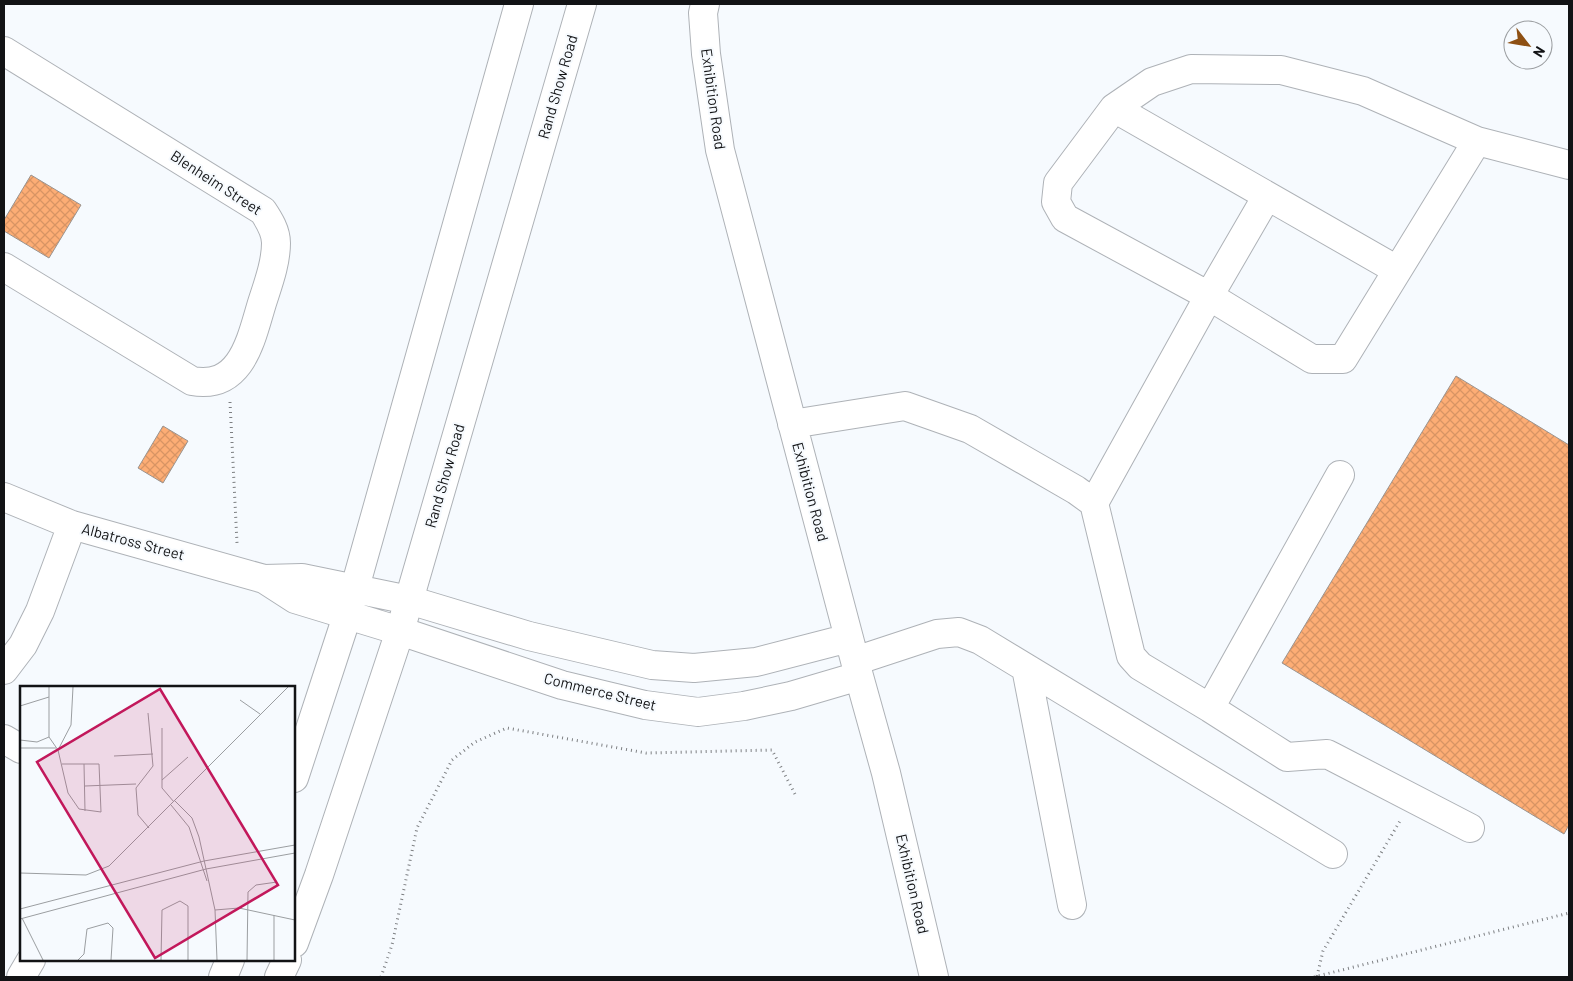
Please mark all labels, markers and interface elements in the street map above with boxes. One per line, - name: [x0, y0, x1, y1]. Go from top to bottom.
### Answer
- north arrow: [1503, 20, 1553, 70]
- street label: Rand Show Road: [534, 33, 581, 141]
- text: N: [1530, 44, 1549, 60]
- street label: Exhibition Road: [698, 47, 730, 151]
- street label: Blenheim Street: [168, 146, 266, 218]
- street label: Rand Show Road: [421, 422, 468, 530]
- street label: Exhibition Road: [789, 440, 833, 543]
- street label: Albatross Street: [80, 519, 187, 563]
- street label: Commerce Street: [542, 668, 658, 714]
- inset map: [20, 686, 295, 961]
- street label: Exhibition Road: [893, 832, 933, 935]

